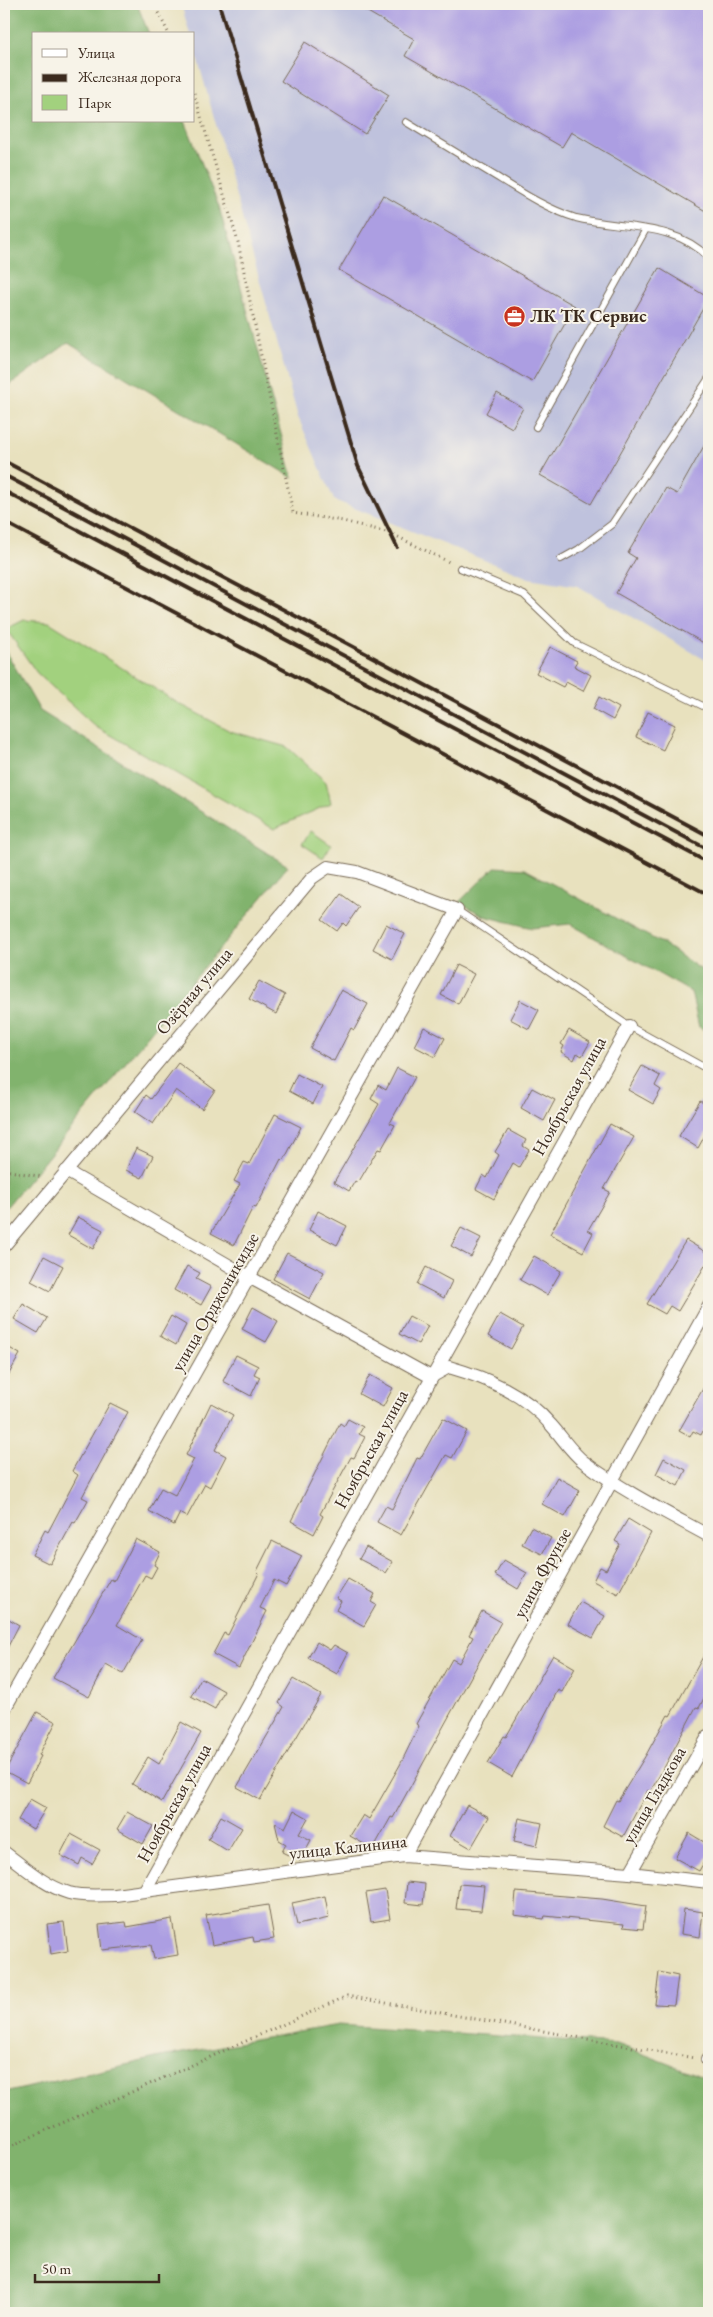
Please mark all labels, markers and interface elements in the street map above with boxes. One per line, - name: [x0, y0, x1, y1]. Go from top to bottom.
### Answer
- legend: [32, 32, 195, 122]
- text: Улица: [77, 43, 115, 62]
- text: Железная дорога: [77, 67, 181, 86]
- text: Парк: [78, 93, 111, 112]
- office icon: ЛК ТК Сервис: [502, 304, 526, 328]
- place label: ЛК ТК Сервис: [530, 304, 647, 327]
- street label: Озёрная улица: [150, 942, 237, 1039]
- street label: Ноябрьская улица: [526, 1031, 611, 1159]
- street label: улица Орджоникидзе: [165, 1228, 264, 1375]
- street label: Ноябрьская улица: [328, 1384, 413, 1512]
- street label: улица Фрунзе: [507, 1524, 576, 1622]
- street label: Ноябрьская улица: [131, 1738, 216, 1866]
- street label: улица Гладкова: [617, 1741, 691, 1847]
- street label: улица Калинина: [288, 1829, 409, 1864]
- scale bar: [35, 2252, 159, 2284]
- text: 50 m: [42, 2259, 71, 2278]

